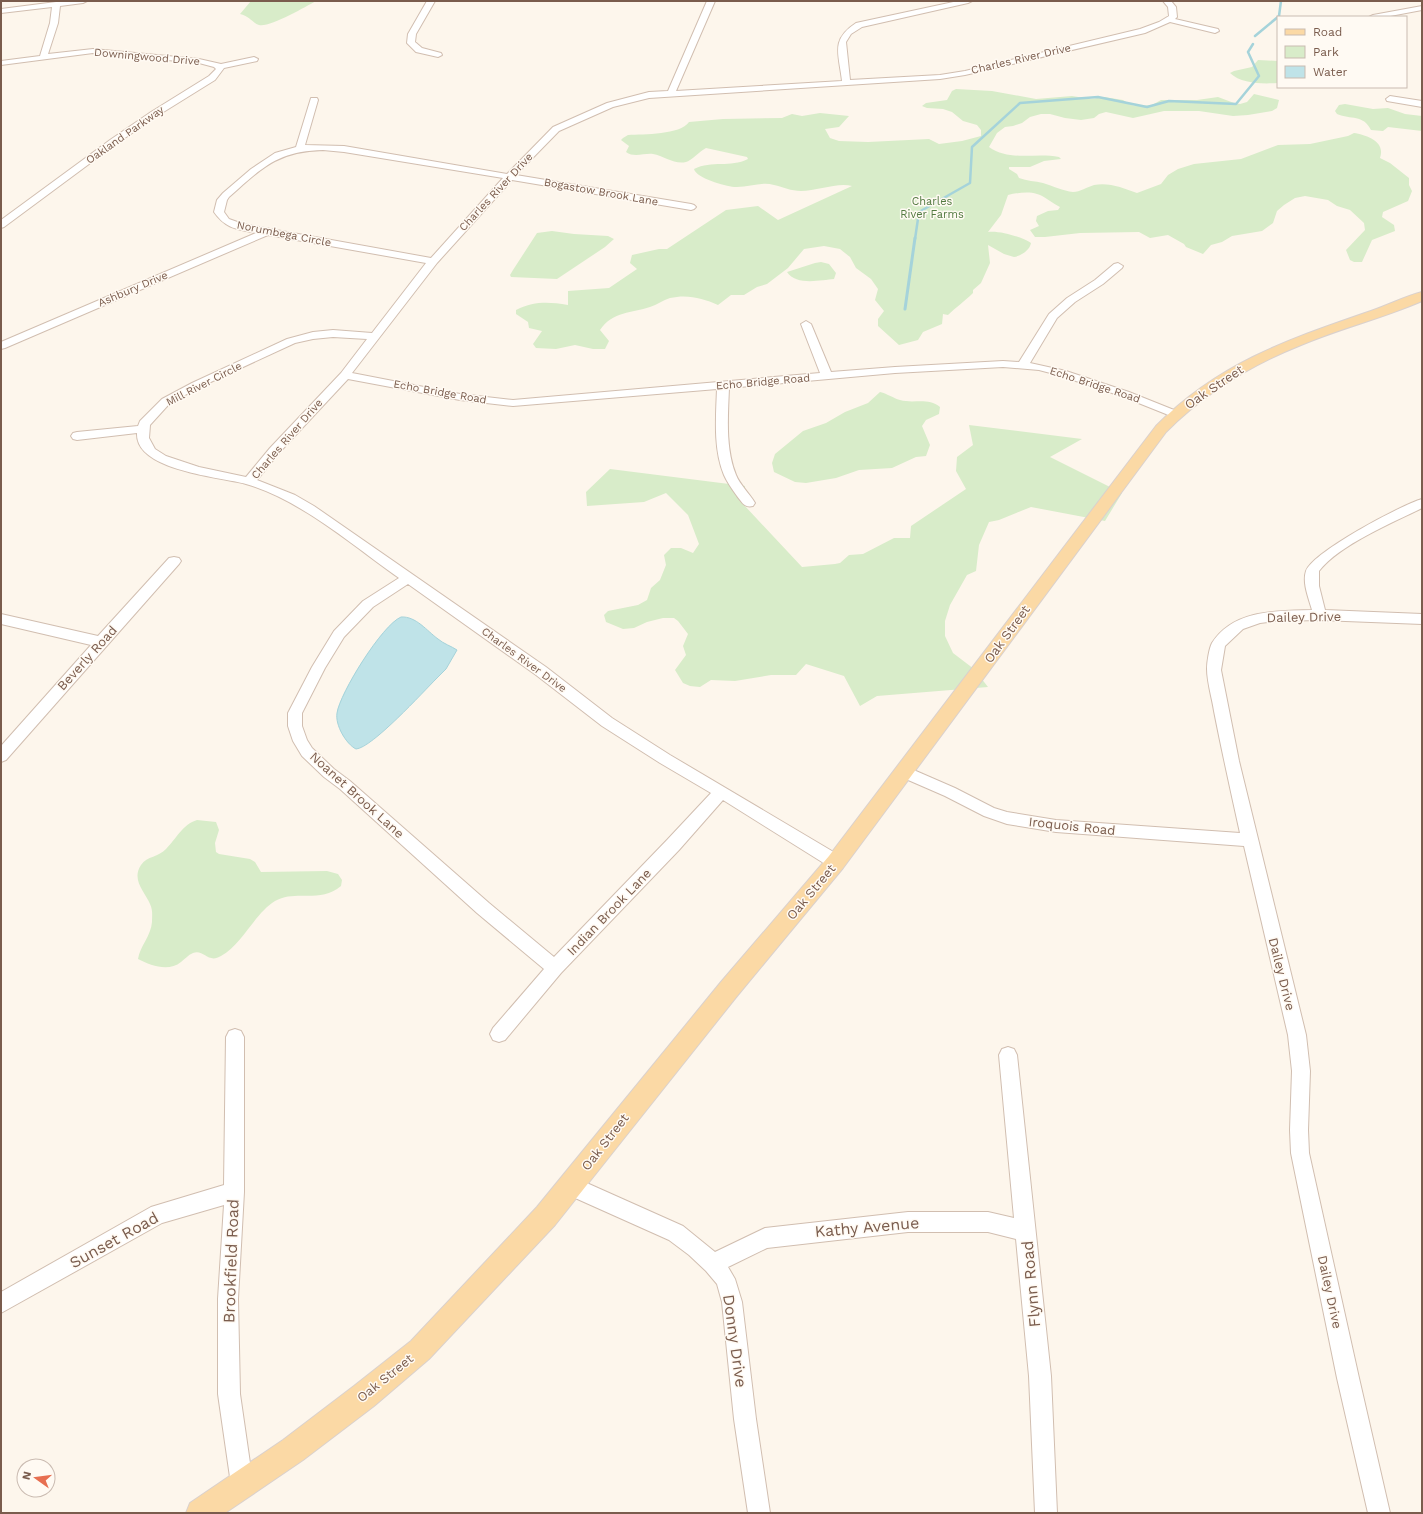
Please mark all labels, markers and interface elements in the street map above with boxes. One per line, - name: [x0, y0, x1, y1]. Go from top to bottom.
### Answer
- legend: [1277, 16, 1407, 88]
- text: Road: [1313, 25, 1342, 39]
- street label: Charles River Drive: [970, 41, 1072, 77]
- text: Park: [1313, 45, 1339, 59]
- street label: Downingwood Drive: [94, 46, 200, 68]
- text: Water: [1313, 65, 1348, 79]
- street label: Oakland Parkway: [84, 103, 167, 167]
- street label: Charles River Drive: [456, 150, 536, 234]
- street label: Bogastow Brook Lane: [543, 176, 659, 208]
- park label: Charles River Farms: [900, 195, 964, 221]
- street label: Norumbega Circle: [236, 218, 332, 250]
- street label: Ashbury Drive: [96, 268, 170, 310]
- street label: Mill River Circle: [164, 359, 244, 409]
- street label: Oak Street: [1182, 362, 1247, 412]
- street label: Echo Bridge Road: [1048, 364, 1142, 406]
- street label: Echo Bridge Road: [715, 371, 811, 393]
- street label: Echo Bridge Road: [392, 377, 488, 407]
- street label: Charles River Drive: [249, 396, 325, 482]
- street label: Oak Street: [981, 602, 1033, 666]
- street label: Dailey Drive: [1267, 609, 1341, 625]
- street label: Beverly Road: [54, 623, 120, 693]
- street label: Charles River Drive: [479, 625, 569, 695]
- street label: Noanet Brook Lane: [307, 749, 407, 841]
- street label: Iroquois Road: [1028, 814, 1116, 838]
- street label: Oak Street: [783, 861, 839, 923]
- street label: Indian Brook Lane: [564, 866, 654, 958]
- street label: Dailey Drive: [1266, 936, 1298, 1012]
- street label: Oak Street: [578, 1110, 632, 1173]
- street label: Brookfield Road: [219, 1199, 243, 1323]
- street label: Sunset Road: [66, 1208, 162, 1272]
- street label: Kathy Avenue: [814, 1213, 920, 1241]
- street label: Flynn Road: [1018, 1240, 1044, 1328]
- street label: Dailey Drive: [1315, 1254, 1345, 1330]
- street label: Donny Drive: [719, 1293, 751, 1389]
- street label: Oak Street: [354, 1351, 416, 1405]
- north arrow: [16, 1458, 56, 1498]
- text: N: [19, 1470, 34, 1481]

